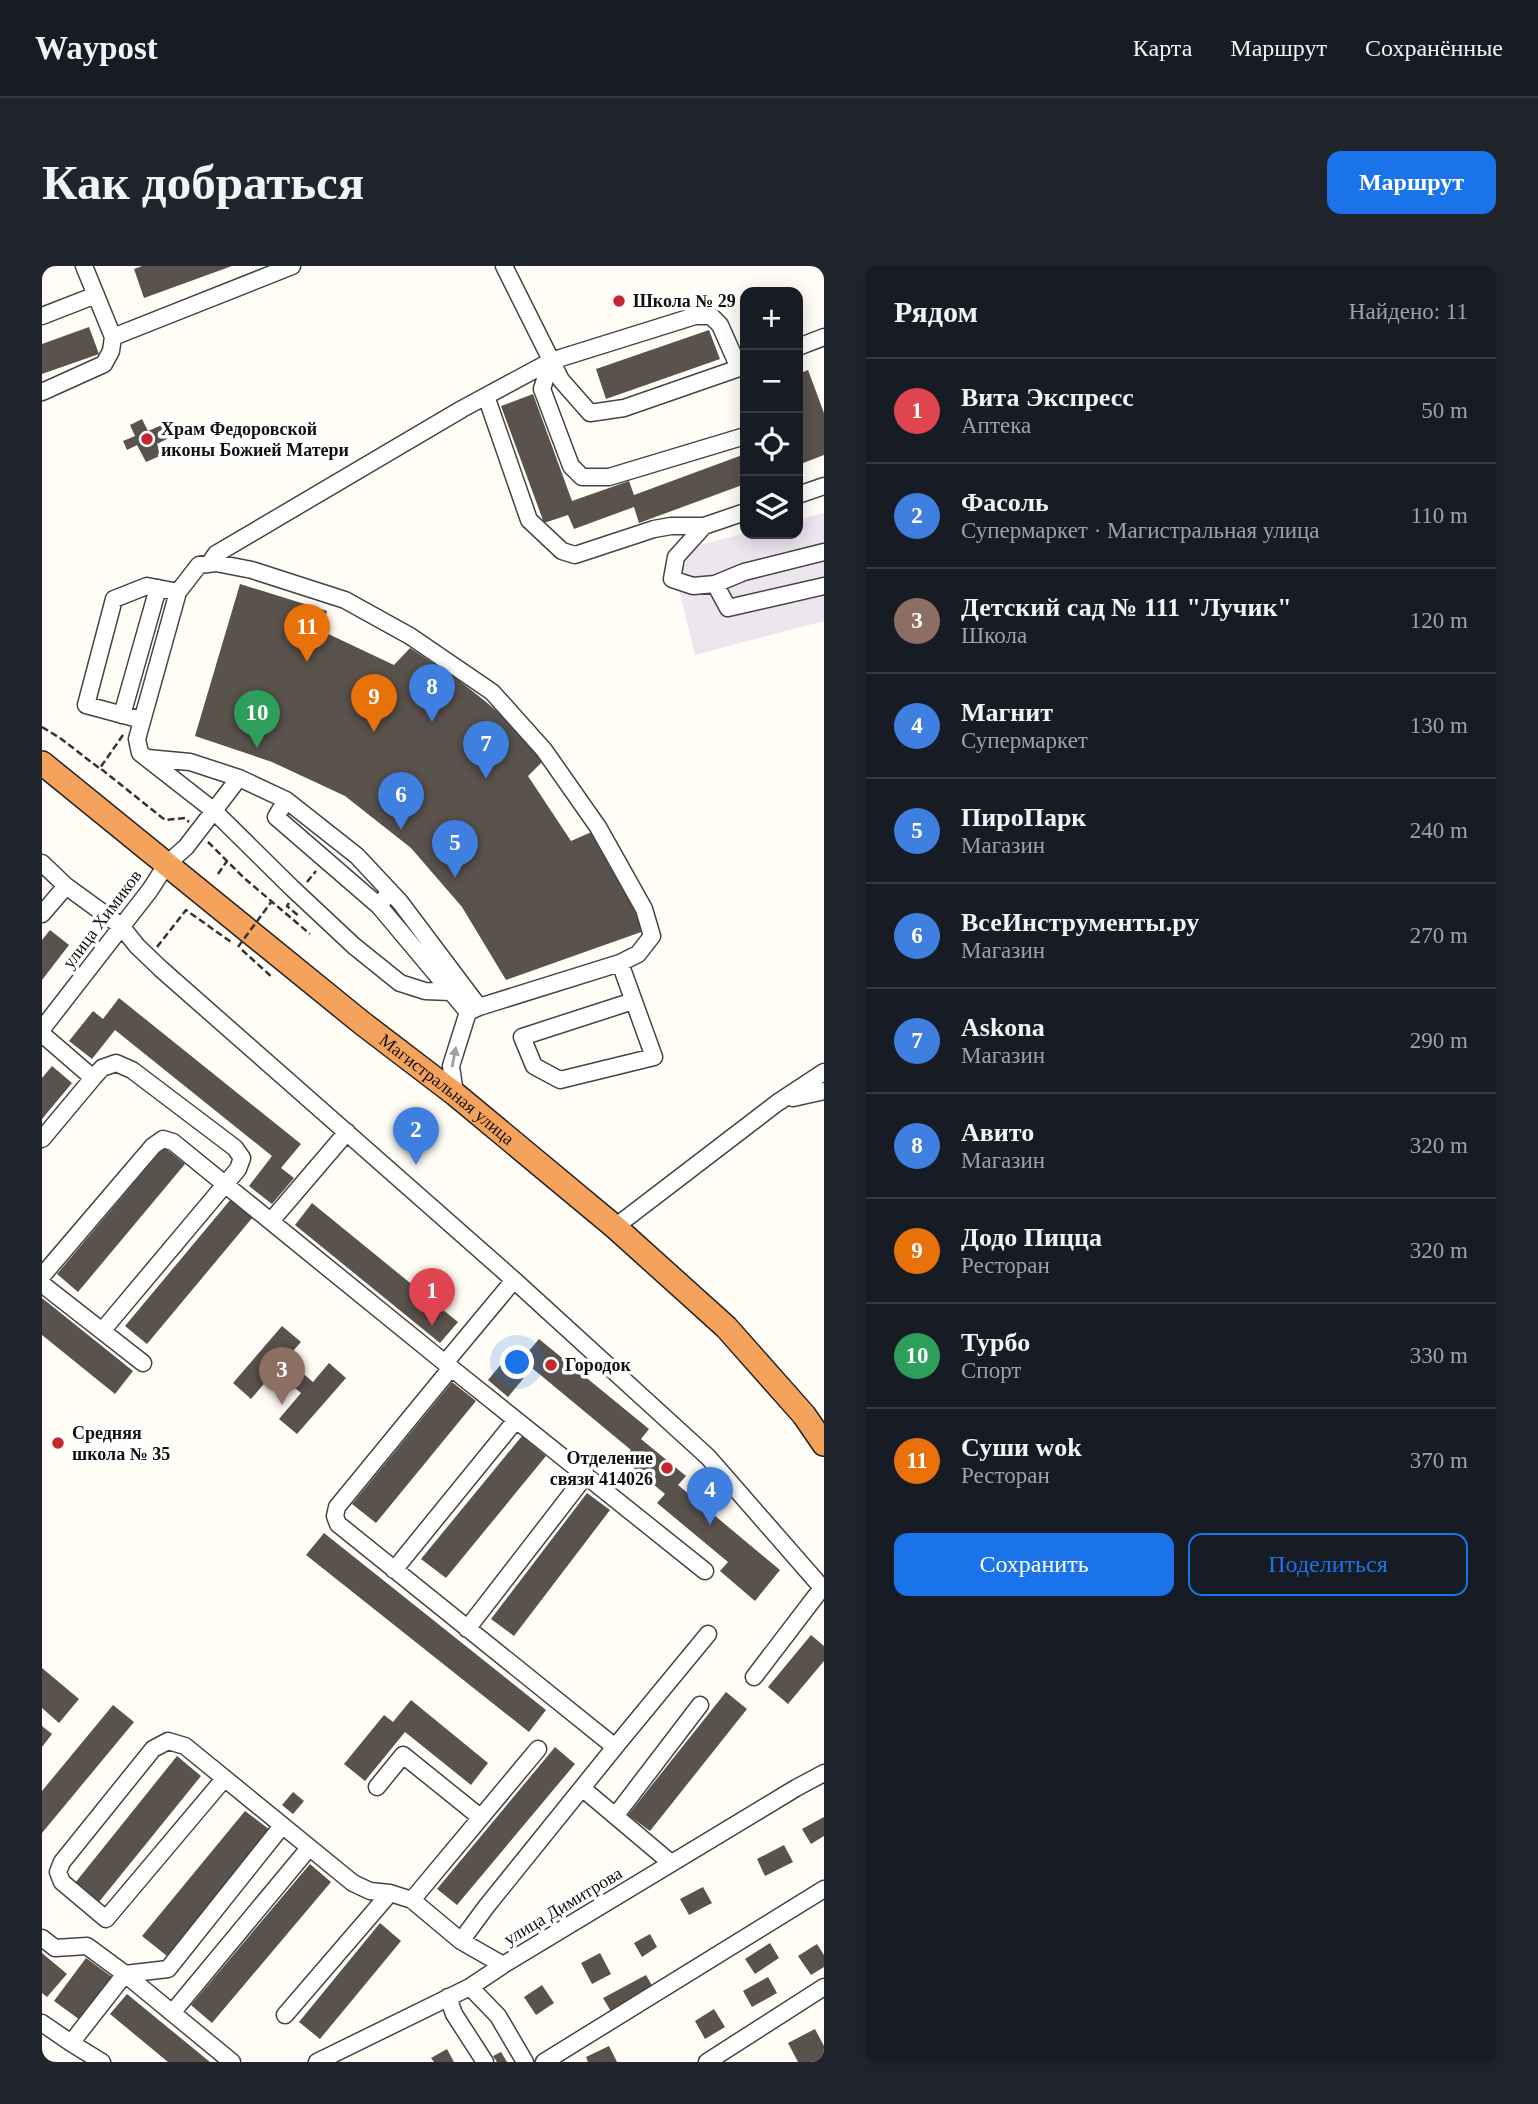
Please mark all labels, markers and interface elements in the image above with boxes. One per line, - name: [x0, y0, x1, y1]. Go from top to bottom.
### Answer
- text: Waypost: [35, 30, 158, 66]
- text: Карта: [1133, 35, 1192, 61]
- text: Маршрут: [1230, 35, 1327, 61]
- text: Сохранённые: [1365, 35, 1503, 61]
- button: Маршрут: [1327, 151, 1496, 214]
- text: Как добраться: [42, 155, 364, 210]
- map controls: [740, 287, 803, 539]
- button: +: [740, 287, 803, 350]
- place label: Школа № 29: [633, 291, 736, 311]
- marker: Школа № 29: [611, 293, 627, 309]
- text: Рядом: [894, 295, 978, 328]
- text: Найдено: 11: [1349, 299, 1468, 324]
- button: −: [740, 350, 803, 413]
- text: Вита Экспресс: [961, 383, 1134, 412]
- text: 1: [911, 398, 923, 423]
- text: 50 m: [1421, 398, 1468, 423]
- button: locate: [740, 413, 803, 476]
- text: Аптека: [961, 413, 1031, 438]
- place label: Храм Федоровской иконы Божией Матери: [161, 419, 349, 460]
- marker: Храм Федоровской иконы Божией Матери: [139, 431, 155, 447]
- button: layers: [740, 476, 803, 539]
- text: Фасоль: [961, 488, 1049, 517]
- text: 2: [911, 503, 923, 528]
- text: 110 m: [1411, 503, 1468, 528]
- text: Супермаркет · Магистральная улица: [961, 518, 1320, 543]
- text: Детский сад № 111 "Лучик": [961, 593, 1292, 622]
- pin: 11: [284, 604, 330, 662]
- text: 3: [911, 608, 923, 633]
- text: 120 m: [1410, 608, 1468, 633]
- text: Школа: [961, 623, 1027, 648]
- pin: 8: [409, 664, 455, 722]
- pin: 9: [351, 674, 397, 732]
- pin: 10: [234, 690, 280, 748]
- text: Магнит: [961, 698, 1053, 727]
- text: 4: [911, 713, 923, 738]
- text: 130 m: [1410, 713, 1468, 738]
- pin: 7: [463, 721, 509, 779]
- text: Супермаркет: [961, 728, 1088, 753]
- pin: 6: [378, 772, 424, 830]
- text: ПироПарк: [961, 803, 1086, 832]
- text: 5: [911, 818, 923, 843]
- text: 240 m: [1410, 818, 1468, 843]
- pin: 5: [432, 820, 478, 878]
- text: Магазин: [961, 833, 1045, 858]
- street label: улица Химиков: [59, 866, 145, 972]
- text: ВсеИнструменты.ру: [961, 908, 1199, 937]
- text: 6: [911, 923, 923, 948]
- text: 270 m: [1410, 923, 1468, 948]
- text: Магазин: [961, 938, 1045, 963]
- text: Askona: [961, 1013, 1045, 1042]
- text: 7: [911, 1028, 923, 1053]
- text: 290 m: [1410, 1028, 1468, 1053]
- street label: Магистральная улица: [375, 1030, 518, 1149]
- text: Магазин: [961, 1043, 1045, 1068]
- one-way arrow: [449, 1046, 460, 1068]
- pin: 2: [393, 1107, 439, 1165]
- text: Авито: [961, 1118, 1034, 1147]
- text: 8: [911, 1133, 923, 1158]
- text: 320 m: [1410, 1133, 1468, 1158]
- text: Магазин: [961, 1148, 1045, 1173]
- text: Додо Пицца: [961, 1223, 1102, 1252]
- text: 9: [911, 1238, 923, 1263]
- text: 320 m: [1410, 1238, 1468, 1263]
- text: Ресторан: [961, 1253, 1050, 1278]
- pin: 1: [409, 1268, 455, 1326]
- text: Турбо: [961, 1328, 1030, 1357]
- text: 10: [906, 1343, 929, 1368]
- text: 330 m: [1410, 1343, 1468, 1368]
- your location: [500, 1345, 534, 1379]
- pin: 3: [259, 1347, 305, 1405]
- place label: Городок: [565, 1355, 631, 1375]
- marker: Городок: [543, 1357, 559, 1373]
- text: Спорт: [961, 1358, 1021, 1383]
- place label: Средняя школа № 35: [72, 1423, 170, 1464]
- text: Суши wok: [961, 1433, 1082, 1462]
- marker: Средняя школа № 35: [50, 1435, 66, 1451]
- place label: Отделение связи 414026: [550, 1448, 653, 1489]
- text: 11: [906, 1448, 928, 1473]
- text: 370 m: [1410, 1448, 1468, 1473]
- marker: Отделение связи 414026: [659, 1460, 675, 1476]
- text: Ресторан: [961, 1463, 1050, 1488]
- pin: 4: [687, 1467, 733, 1525]
- button: Сохранить: [894, 1533, 1174, 1596]
- button: Поделиться: [1188, 1533, 1468, 1596]
- street label: улица Димитрова: [500, 1863, 626, 1949]

